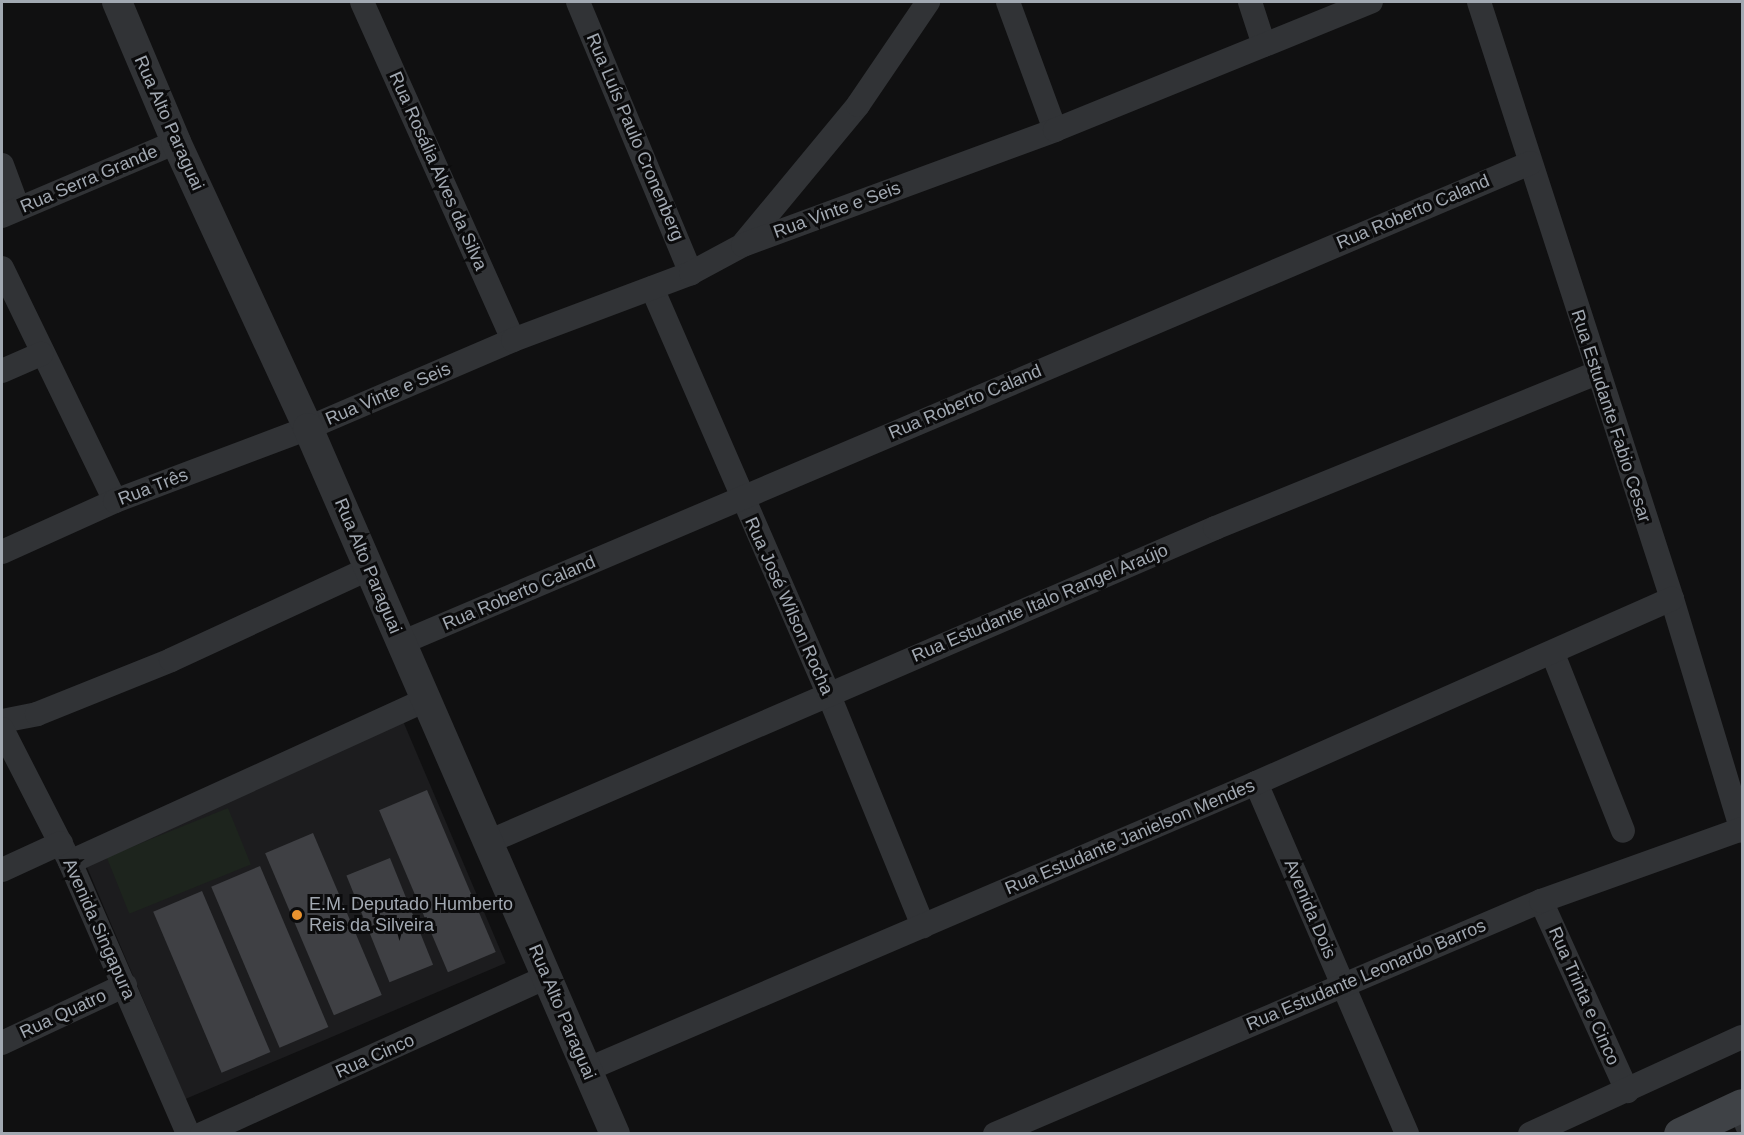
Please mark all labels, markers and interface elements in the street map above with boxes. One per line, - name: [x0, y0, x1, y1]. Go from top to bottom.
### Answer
- street label: Rua Luís Paulo Cronenberg: [581, 30, 689, 244]
- street label: Rua Alto Paraguai: [129, 52, 209, 194]
- street label: Rua Rosália Alves da Silva: [384, 68, 492, 274]
- street label: Rua Serra Grande: [17, 140, 161, 218]
- street label: Rua Roberto Caland: [1333, 170, 1493, 254]
- street label: Rua Vinte e Seis: [770, 177, 904, 243]
- street label: Rua Estudante Fabio Cesar: [1566, 307, 1656, 525]
- street label: Rua Vinte e Seis: [322, 358, 454, 430]
- street label: Rua Roberto Caland: [885, 360, 1045, 444]
- street label: Rua Três: [115, 464, 191, 510]
- street label: Rua Alto Paraguai: [330, 495, 406, 637]
- street label: Rua José Wilson Rocha: [740, 514, 838, 698]
- street label: Rua Estudante Italo Rangel Araújo: [908, 539, 1172, 667]
- street label: Rua Roberto Caland: [439, 551, 599, 635]
- street label: Rua Estudante Janielson Mendes: [1002, 774, 1258, 900]
- street label: Avenida Singapura: [58, 855, 140, 1003]
- street label: Avenida Dois: [1279, 856, 1341, 962]
- place label: E.M. Deputado Humberto Reis da Silveira: [309, 894, 513, 936]
- marker: E.M. Deputado Humberto Reis da Silveira: [290, 908, 304, 922]
- street label: Rua Estudante Leonardo Barros: [1243, 915, 1489, 1035]
- street label: Rua Trinta e Cinco: [1544, 923, 1624, 1069]
- street label: Rua Alto Paraguai: [524, 941, 600, 1083]
- street label: Rua Quatro: [16, 985, 110, 1043]
- street label: Rua Cinco: [332, 1029, 418, 1083]

